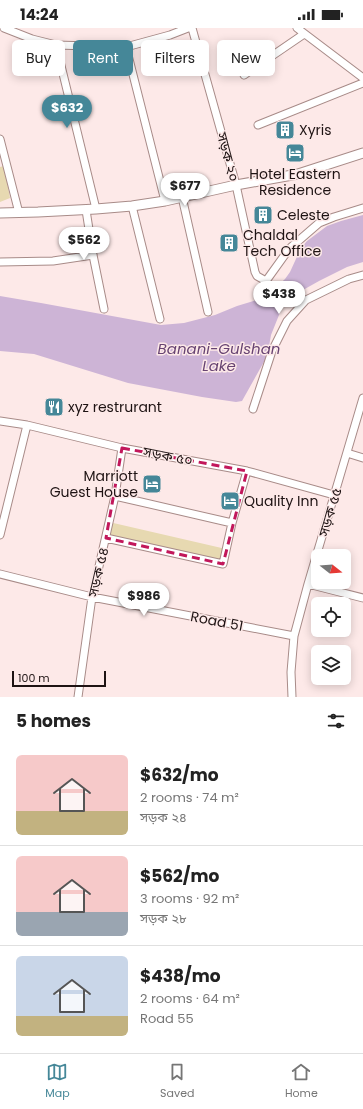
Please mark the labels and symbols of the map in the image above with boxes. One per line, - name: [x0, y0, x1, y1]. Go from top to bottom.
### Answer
- pin: $632: [43, 95, 91, 129]
- building icon: Xyris: [274, 119, 296, 141]
- place label: Xyris: [299, 120, 332, 140]
- street label: সড়ক ২০: [212, 129, 244, 184]
- hotel icon: Hotel Eastern Residence: [284, 142, 306, 164]
- place label: Hotel Eastern Residence: [249, 164, 341, 200]
- pin: $677: [161, 173, 209, 207]
- building icon: Celeste: [252, 204, 274, 226]
- place label: Celeste: [277, 205, 330, 225]
- place label: Chaldal Tech Office: [243, 225, 322, 261]
- pin: $562: [60, 227, 108, 261]
- building icon: Chaldal Tech Office: [218, 232, 240, 254]
- pin: $438: [255, 281, 303, 315]
- water label: Banani-Gulshan Lake: [158, 338, 280, 376]
- restaurant icon: xyz restrurant: [43, 396, 65, 418]
- place label: xyz restrurant: [68, 397, 162, 417]
- street label: সড়ক ৫০: [140, 441, 195, 471]
- place label: Marriott Guest House: [50, 466, 138, 502]
- hotel icon: Marriott Guest House: [141, 473, 163, 495]
- street label: সড়ক ৫৫: [313, 485, 347, 540]
- hotel icon: Quality Inn: [219, 490, 241, 512]
- place label: Quality Inn: [244, 491, 318, 511]
- street label: সড়ক ৫৪: [82, 545, 113, 600]
- north arrow: [311, 549, 351, 589]
- pin: $986: [120, 583, 168, 617]
- street label: Road 51: [189, 606, 245, 636]
- scale bar: [12, 669, 106, 688]

